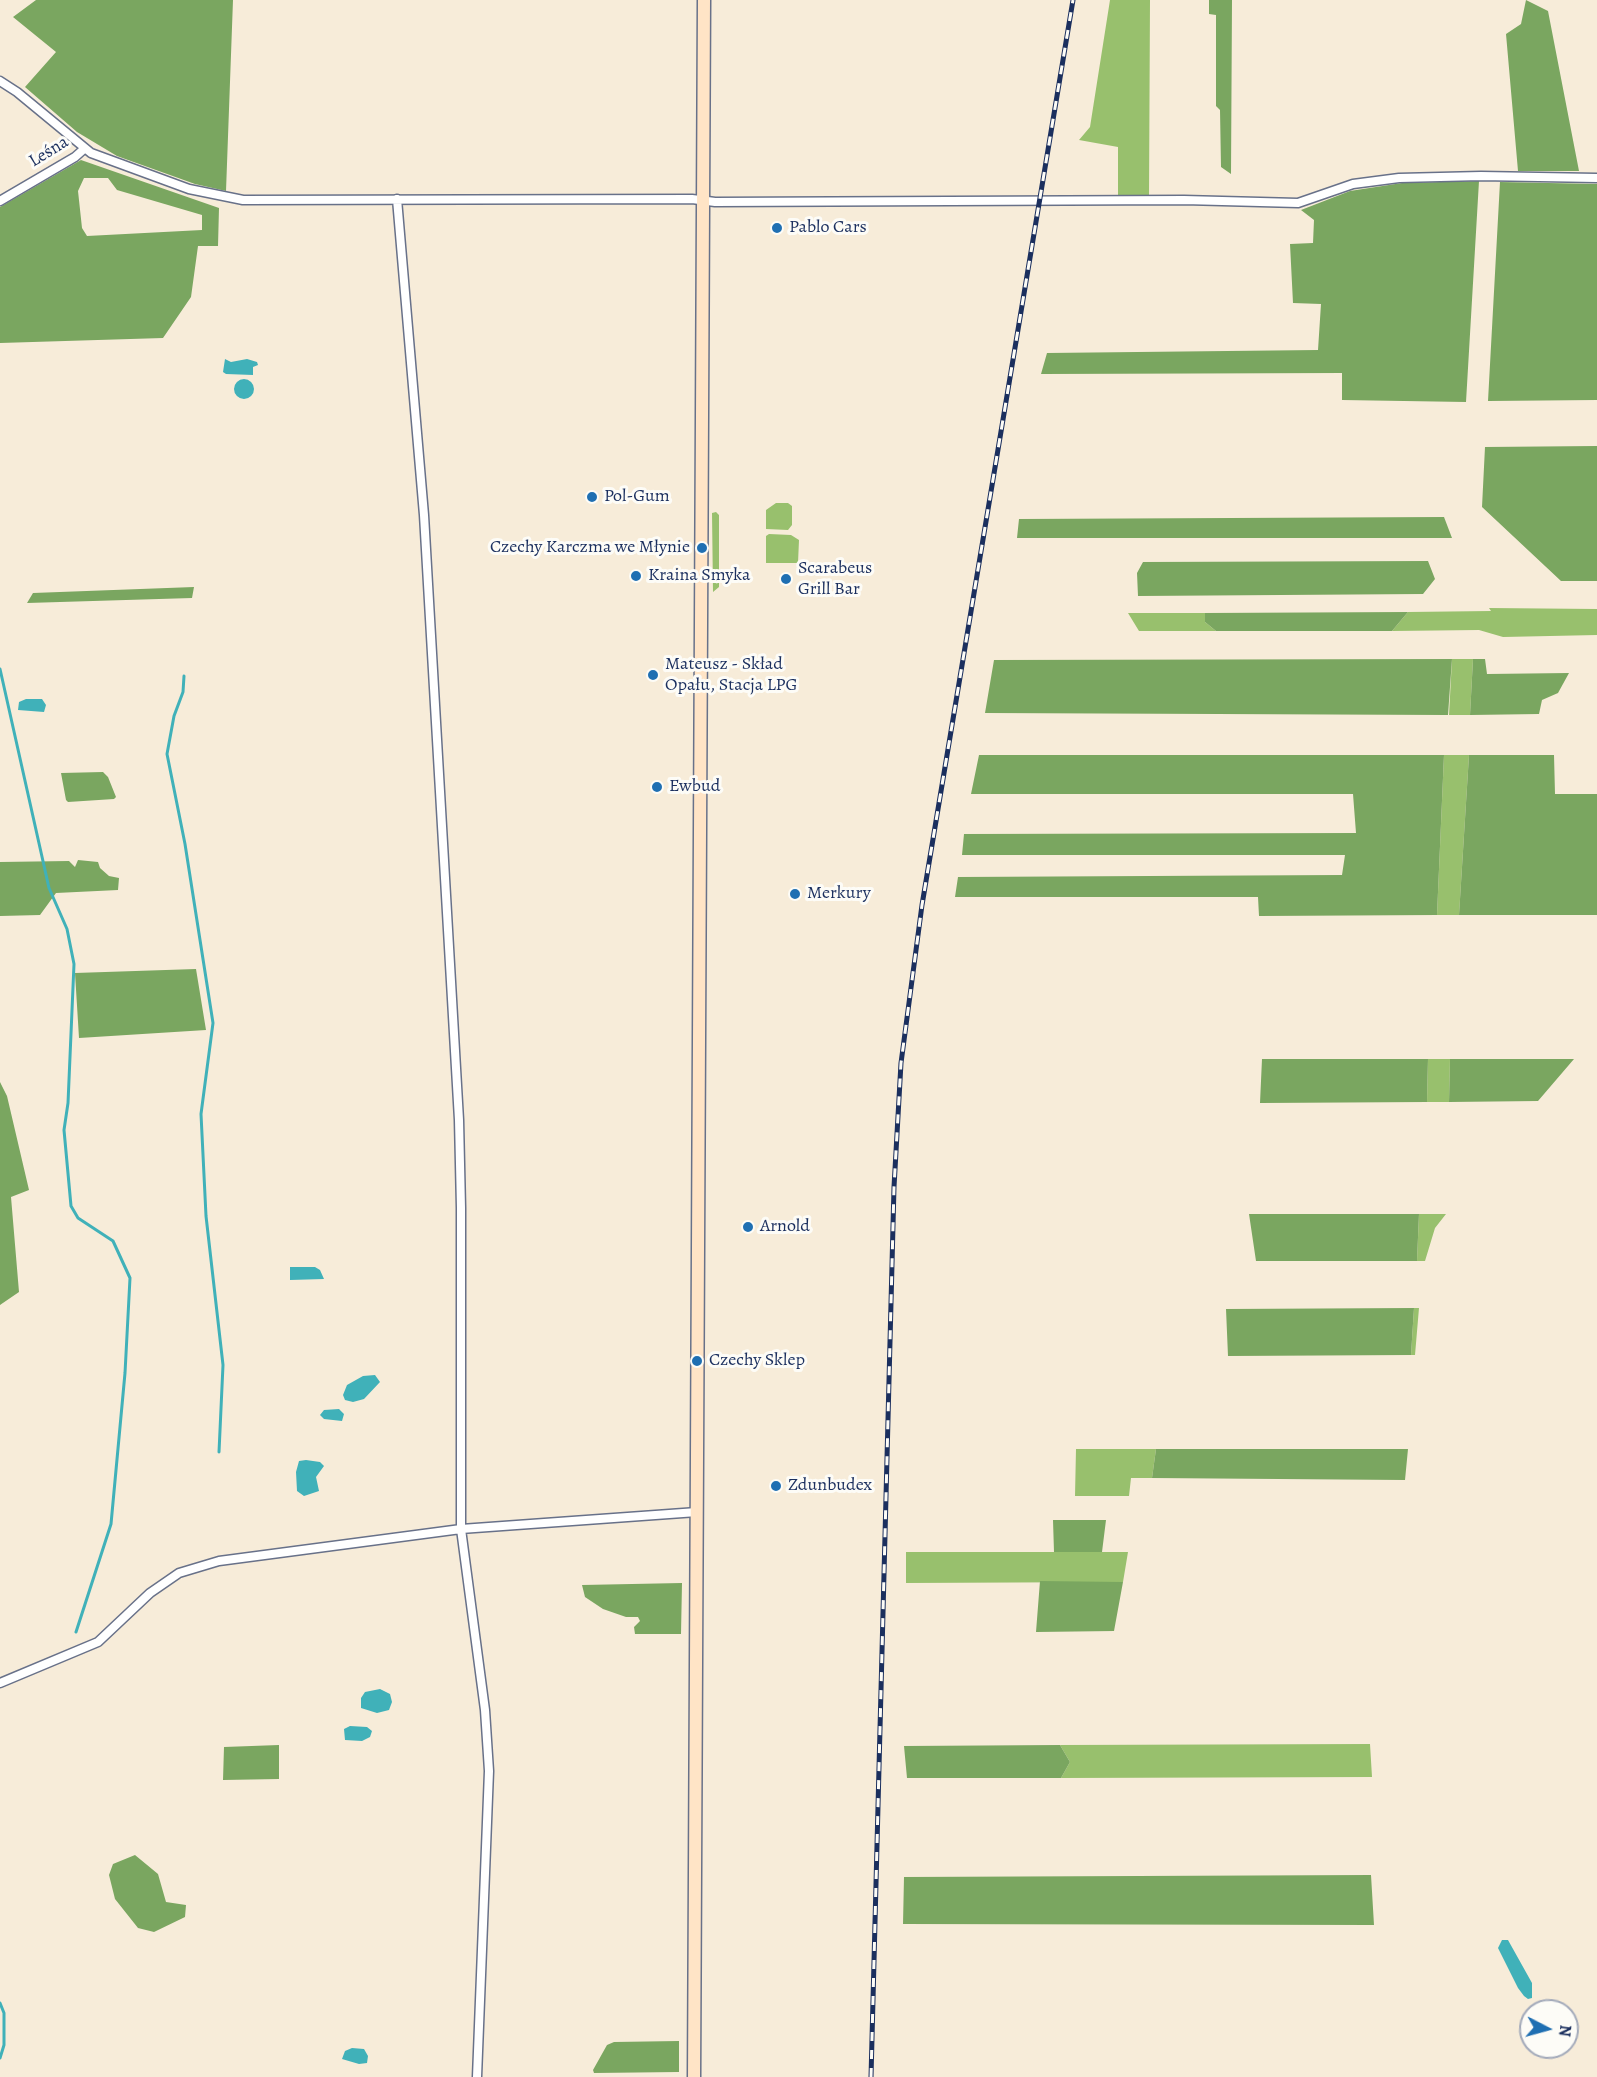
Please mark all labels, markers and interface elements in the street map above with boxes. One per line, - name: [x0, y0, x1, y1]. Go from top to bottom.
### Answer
- street label: Leśna: [25, 132, 73, 172]
- place label: Pablo Cars: [789, 217, 867, 239]
- marker: Pablo Cars: [770, 221, 784, 235]
- place label: Pol-Gum: [604, 486, 670, 508]
- marker: Pol-Gum: [585, 490, 599, 504]
- place label: Czechy Karczma we Młynie: [490, 537, 690, 559]
- marker: Czechy Karczma we Młynie: [695, 541, 709, 555]
- place label: Scarabeus Grill Bar: [798, 558, 872, 600]
- place label: Kraina Smyka: [648, 565, 750, 587]
- marker: Kraina Smyka: [629, 569, 643, 583]
- marker: Scarabeus Grill Bar: [779, 572, 793, 586]
- place label: Mateusz - Skład Opału, Stacja LPG: [665, 654, 797, 696]
- marker: Mateusz - Skład Opału, Stacja LPG: [646, 668, 660, 682]
- place label: Ewbud: [669, 776, 720, 798]
- marker: Ewbud: [650, 780, 664, 794]
- place label: Merkury: [807, 883, 871, 905]
- marker: Merkury: [788, 887, 802, 901]
- place label: Arnold: [760, 1216, 810, 1238]
- marker: Arnold: [741, 1220, 755, 1234]
- place label: Czechy Sklep: [709, 1350, 805, 1372]
- marker: Czechy Sklep: [690, 1354, 704, 1368]
- place label: Zdunbudex: [788, 1475, 872, 1497]
- marker: Zdunbudex: [769, 1479, 783, 1493]
- north arrow: [1519, 1999, 1579, 2059]
- text: N: [1553, 2024, 1576, 2038]

